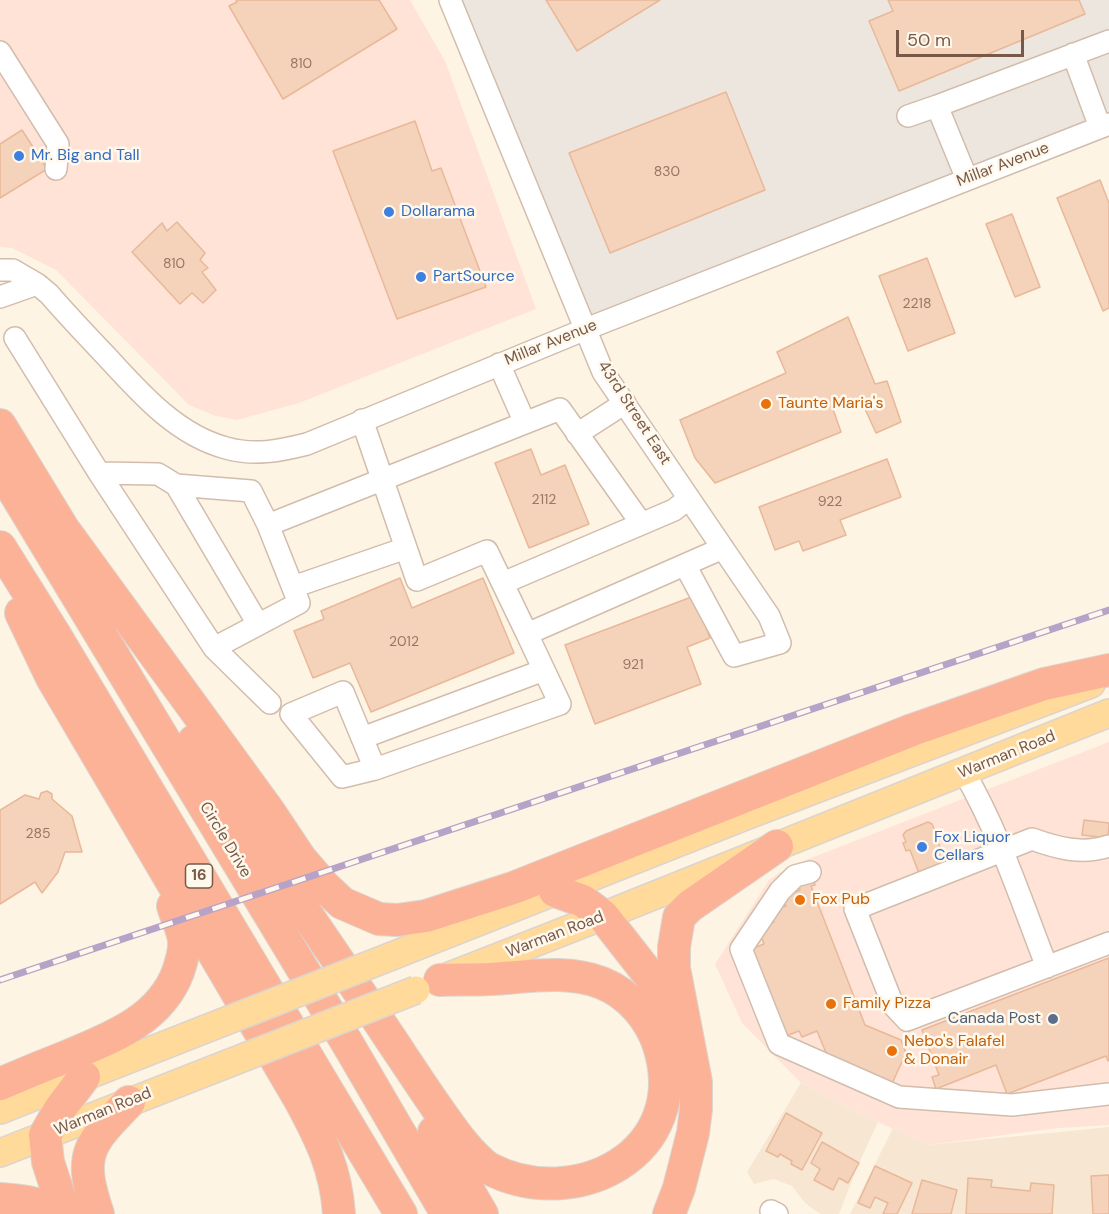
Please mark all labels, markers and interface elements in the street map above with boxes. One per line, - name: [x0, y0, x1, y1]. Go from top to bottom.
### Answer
- scale bar: [899, 18, 1026, 56]
- text: 50 m: [907, 28, 951, 52]
- house number: 810: [290, 56, 312, 72]
- street label: Millar Avenue: [954, 139, 1052, 191]
- place label: Mr. Big and Tall: [31, 146, 140, 166]
- marker: Mr. Big and Tall: [12, 149, 26, 163]
- house number: 830: [654, 164, 680, 180]
- place label: Dollarama: [401, 202, 475, 222]
- marker: Dollarama: [382, 205, 396, 219]
- house number: 810: [163, 256, 185, 272]
- place label: PartSource: [433, 267, 515, 287]
- marker: PartSource: [414, 270, 428, 284]
- house number: 2218: [902, 296, 932, 312]
- street label: Millar Avenue: [502, 316, 600, 370]
- street label: 43rd Street East: [593, 357, 675, 469]
- place label: Taunte Maria's: [778, 394, 883, 414]
- marker: Taunte Maria's: [759, 397, 773, 411]
- house number: 2112: [532, 492, 556, 508]
- house number: 922: [818, 494, 842, 510]
- house number: 2012: [389, 634, 419, 650]
- house number: 921: [623, 657, 643, 673]
- street label: Warman Road: [956, 727, 1058, 783]
- street label: Circle Drive: [195, 799, 255, 881]
- house number: 285: [26, 826, 50, 842]
- place label: Fox Liquor Cellars: [934, 828, 1010, 866]
- marker: Fox Liquor Cellars: [915, 840, 929, 854]
- road number: 16: [186, 864, 212, 888]
- place label: Fox Pub: [812, 890, 870, 910]
- marker: Fox Pub: [793, 893, 807, 907]
- street label: Warman Road: [503, 908, 607, 962]
- place label: Family Pizza: [843, 994, 931, 1014]
- marker: Family Pizza: [824, 997, 838, 1011]
- place label: Canada Post: [948, 1009, 1041, 1029]
- marker: Canada Post: [1046, 1012, 1060, 1026]
- place label: Nebo's Falafel & Donair: [904, 1032, 1005, 1070]
- marker: Nebo's Falafel & Donair: [885, 1044, 899, 1058]
- street label: Warman Road: [52, 1084, 154, 1140]

